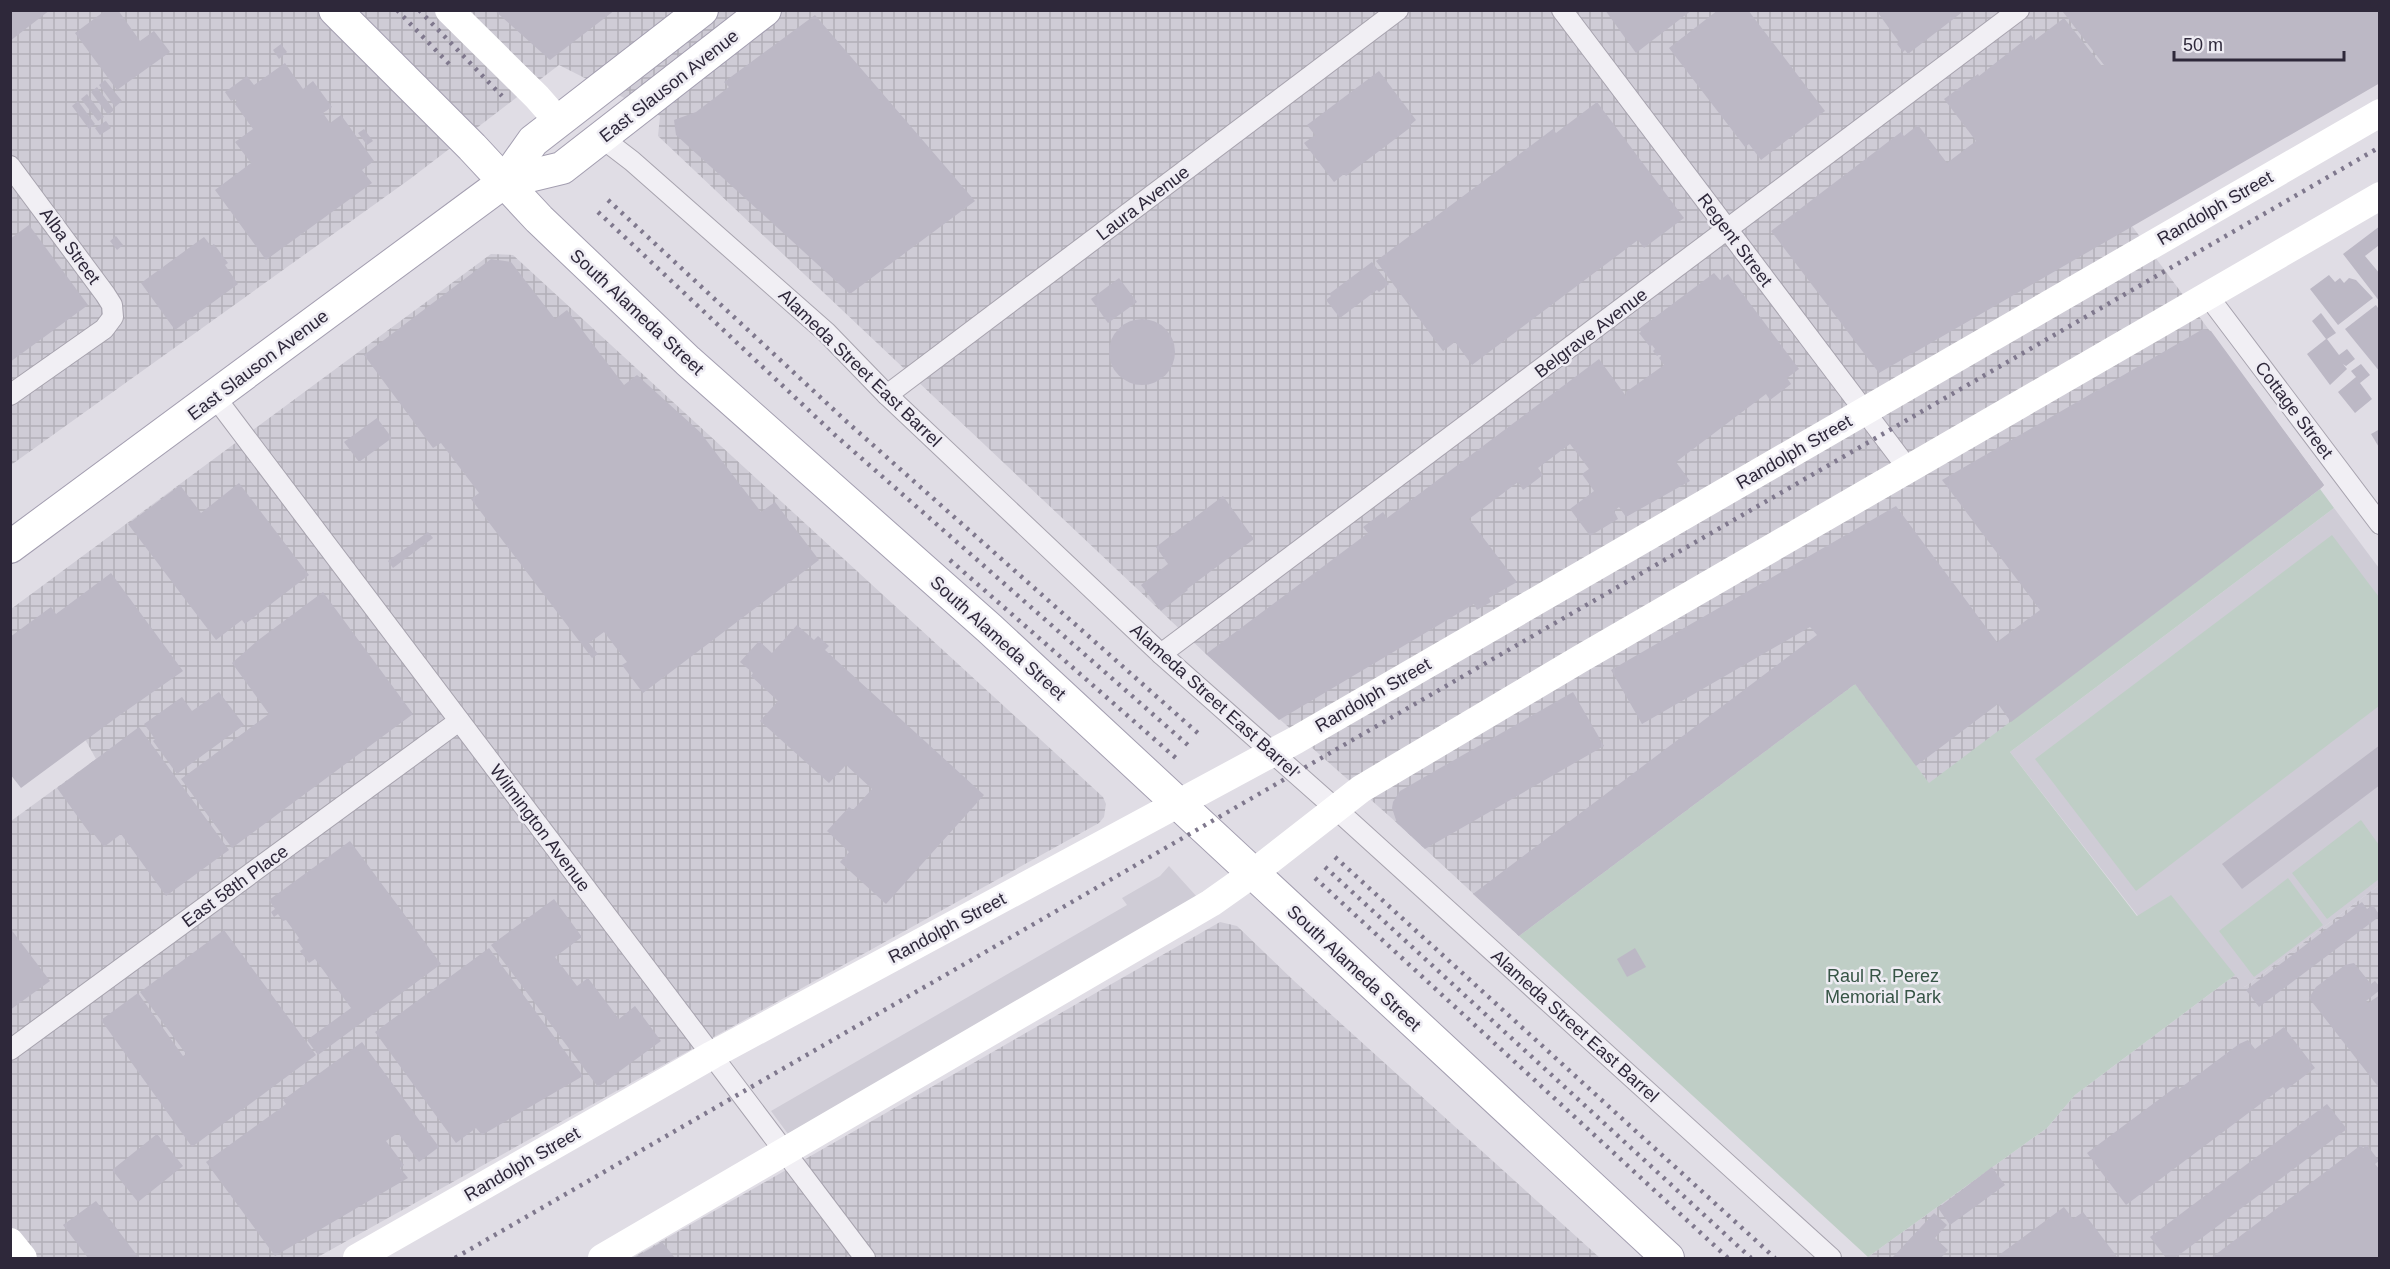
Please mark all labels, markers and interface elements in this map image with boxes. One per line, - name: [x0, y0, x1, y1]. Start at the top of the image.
- scale bar: [2174, 24, 2344, 62]
- street label: East Slauson Avenue: [596, 26, 742, 146]
- text: 50 m: [2183, 35, 2223, 55]
- street label: Laura Avenue: [1093, 162, 1193, 244]
- street label: Randolph Street: [2154, 167, 2276, 249]
- street label: Regent Street: [1694, 190, 1776, 290]
- street label: Alba Street: [36, 204, 104, 288]
- street label: South Alameda Street: [566, 245, 708, 379]
- street label: Belgrave Avenue: [1531, 284, 1651, 382]
- street label: Alameda Street East Barrel: [775, 285, 945, 451]
- street label: East Slauson Avenue: [184, 306, 332, 424]
- street label: Cottage Street: [2251, 358, 2337, 462]
- street label: Randolph Street: [1733, 411, 1855, 493]
- street label: South Alameda Street: [926, 572, 1070, 704]
- street label: Alameda Street East Barrel: [1126, 620, 1302, 780]
- street label: Randolph Street: [1312, 654, 1434, 736]
- street label: Wilmington Avenue: [486, 761, 594, 895]
- street label: East 58th Place: [178, 841, 292, 931]
- street label: Randolph Street: [885, 889, 1009, 967]
- street label: South Alameda Street: [1283, 901, 1425, 1035]
- street label: Alameda Street East Barrel: [1487, 946, 1663, 1106]
- park label: Raul R. Perez Memorial Park: [1825, 966, 1942, 1007]
- street label: Randolph Street: [461, 1123, 583, 1205]

